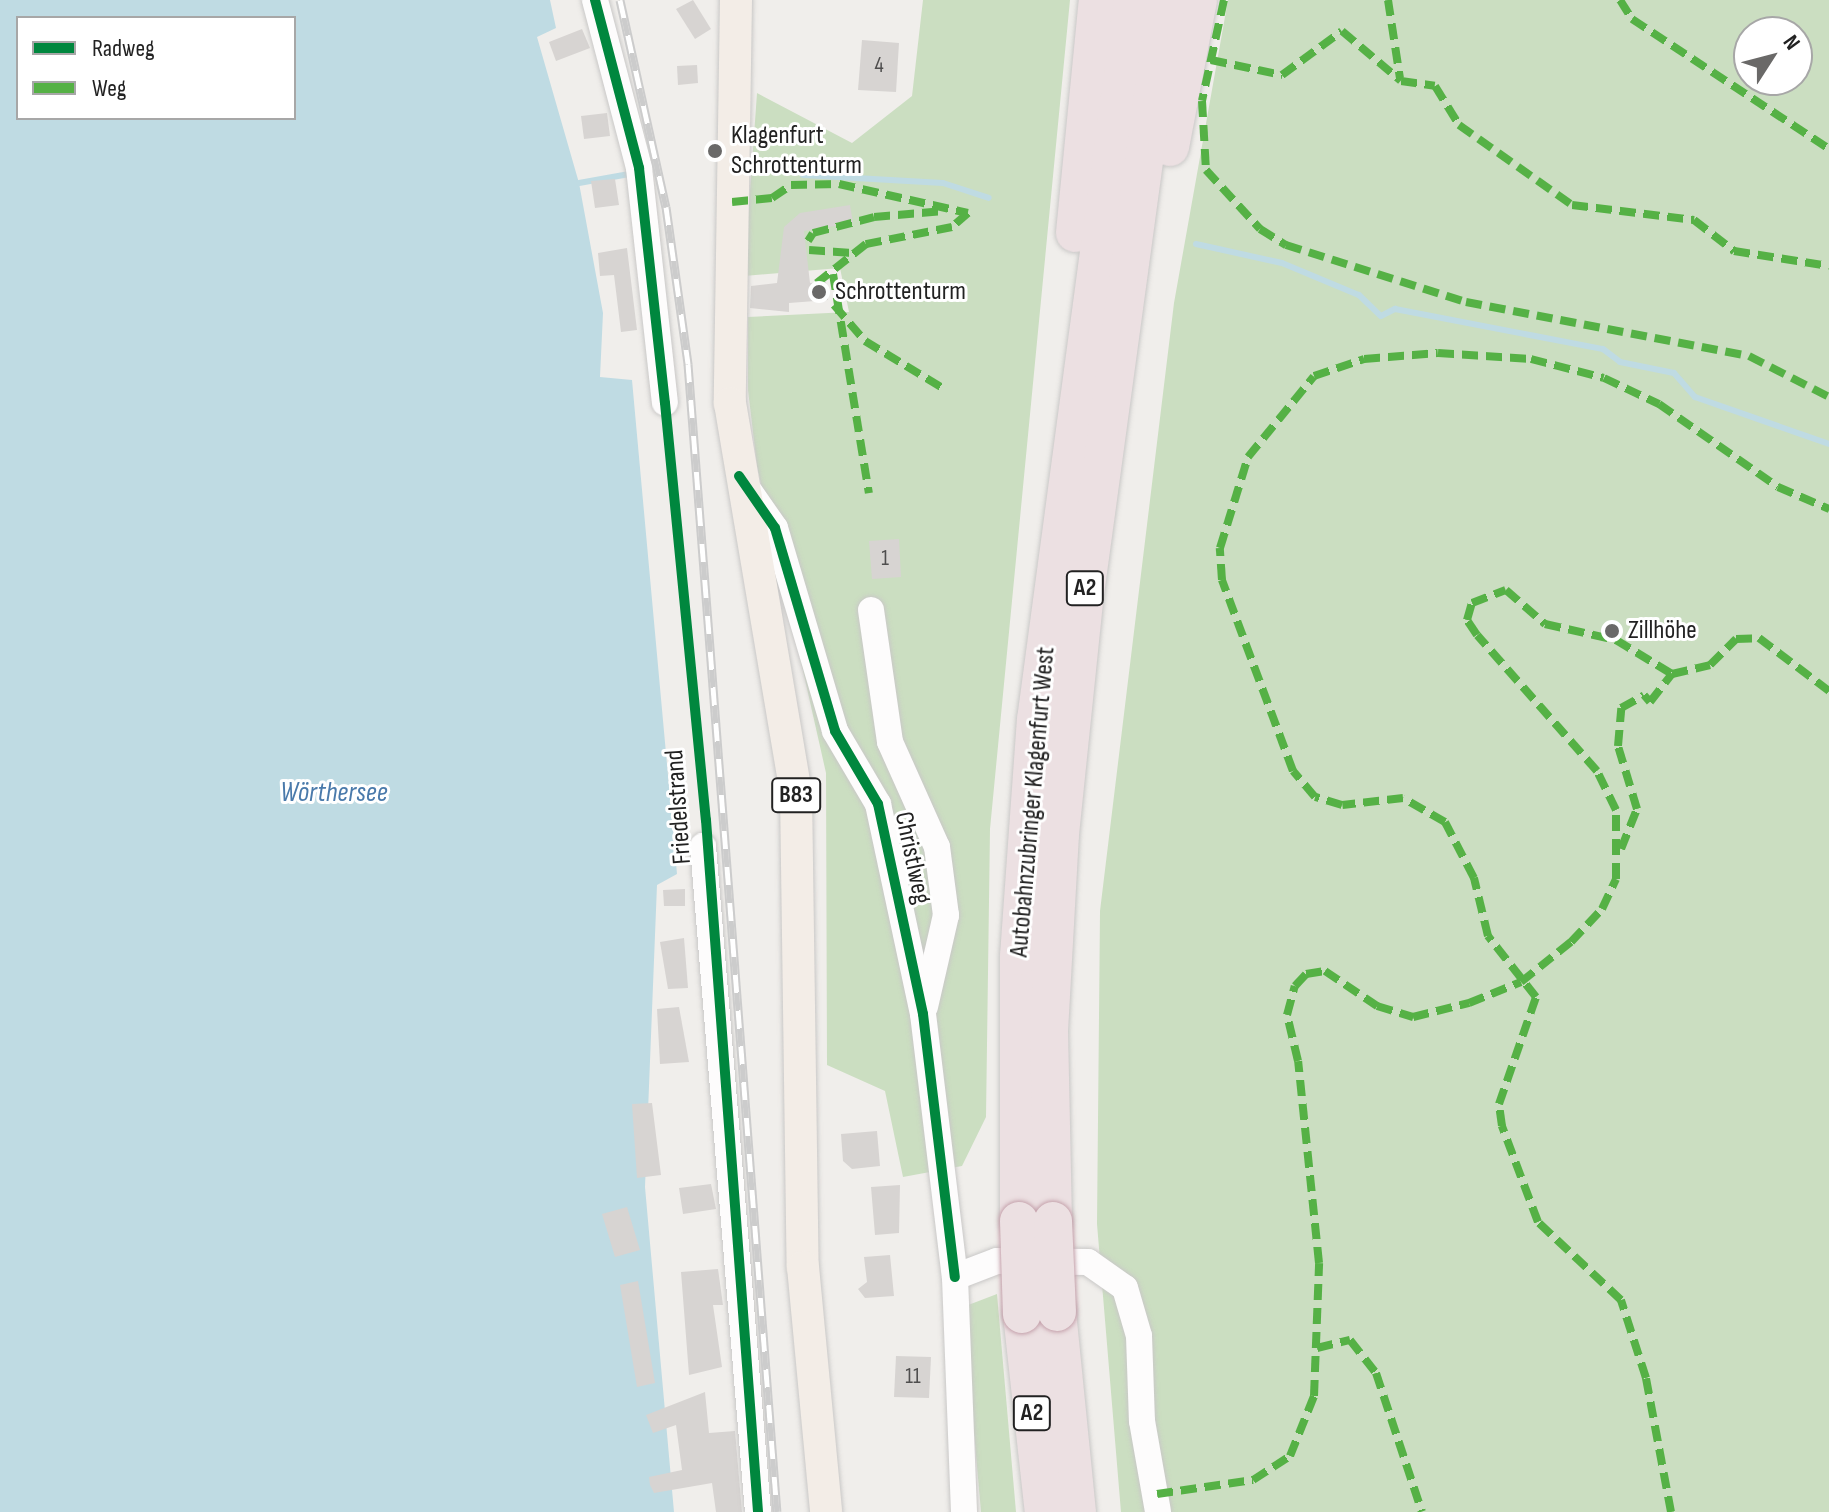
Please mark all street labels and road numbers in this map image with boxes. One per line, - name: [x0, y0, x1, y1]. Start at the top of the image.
- road number: A2: [1065, 568, 1105, 608]
- street label: Autobahnzubringer Klagenfurt West: [1004, 646, 1062, 958]
- street label: Friedelstrand: [659, 749, 699, 865]
- road number: B83: [770, 775, 822, 815]
- street label: Christlweg: [887, 809, 937, 907]
- road number: A2: [1012, 1393, 1052, 1433]

